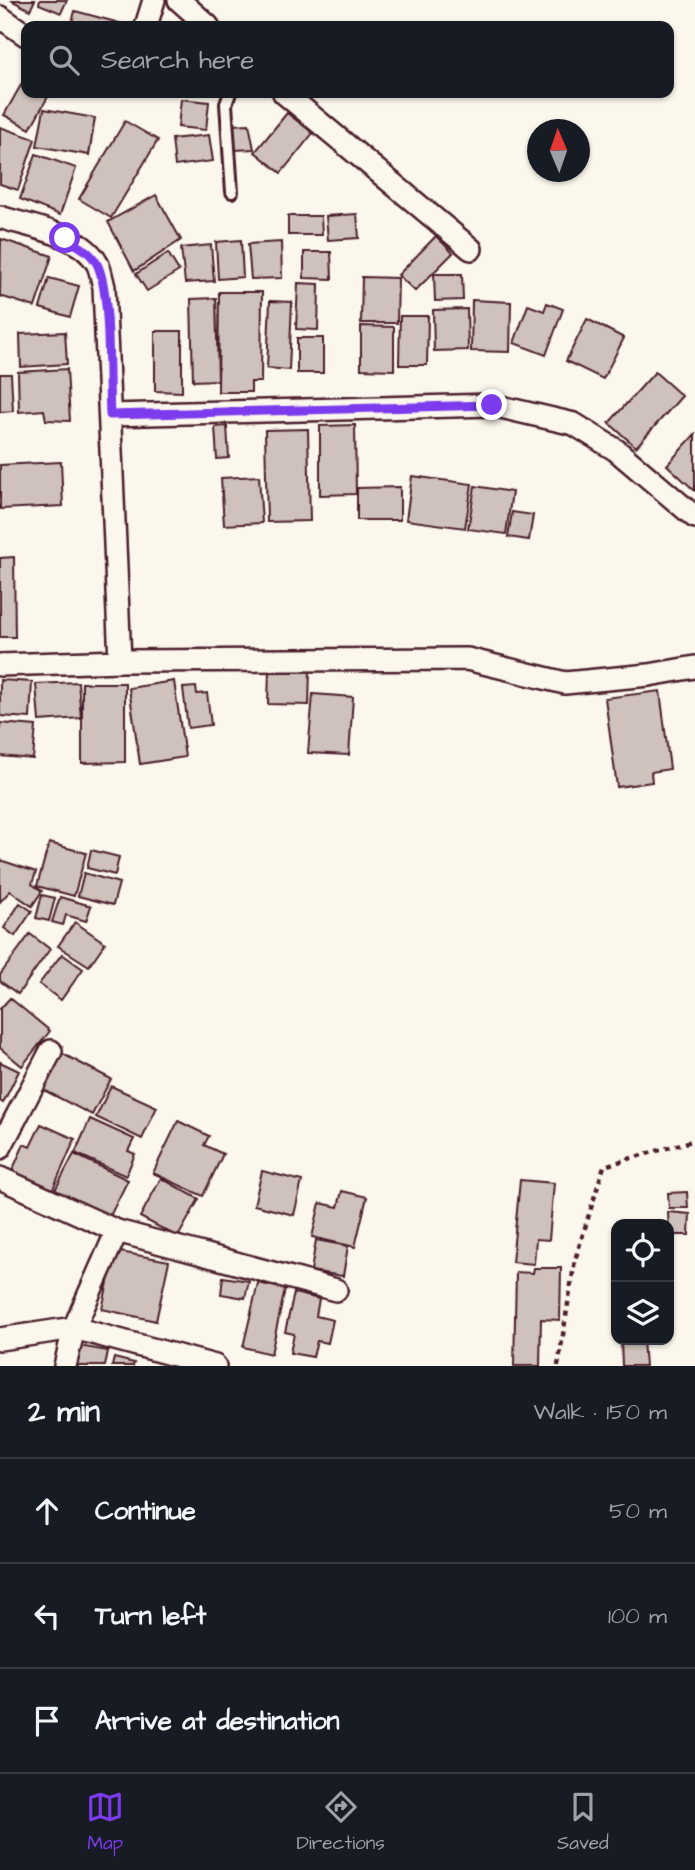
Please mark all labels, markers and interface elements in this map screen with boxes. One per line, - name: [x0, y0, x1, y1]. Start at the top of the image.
- search box: [21, 21, 674, 98]
- icon: search: [45, 41, 83, 79]
- text: Search here: [101, 42, 254, 78]
- north arrow: [527, 119, 590, 182]
- route start: [49, 222, 80, 253]
- route end: [476, 389, 507, 420]
- map controls: [611, 1219, 674, 1345]
- button: locate: [611, 1219, 674, 1282]
- button: layers: [611, 1282, 674, 1345]
- text: 2 min: [28, 1391, 100, 1433]
- text: Walk · 150 m: [533, 1396, 667, 1428]
- icon: ahead: [28, 1492, 66, 1530]
- text: Continue: [95, 1493, 196, 1529]
- text: 50 m: [609, 1495, 667, 1527]
- icon: left: [28, 1597, 66, 1635]
- text: Turn left: [95, 1598, 206, 1634]
- text: 100 m: [608, 1600, 667, 1632]
- icon: arrive: [28, 1702, 66, 1740]
- text: Arrive at destination: [95, 1703, 340, 1739]
- tab: Map: [86, 1788, 124, 1857]
- tab: Directions: [296, 1788, 385, 1857]
- tab: Saved: [557, 1788, 609, 1857]

